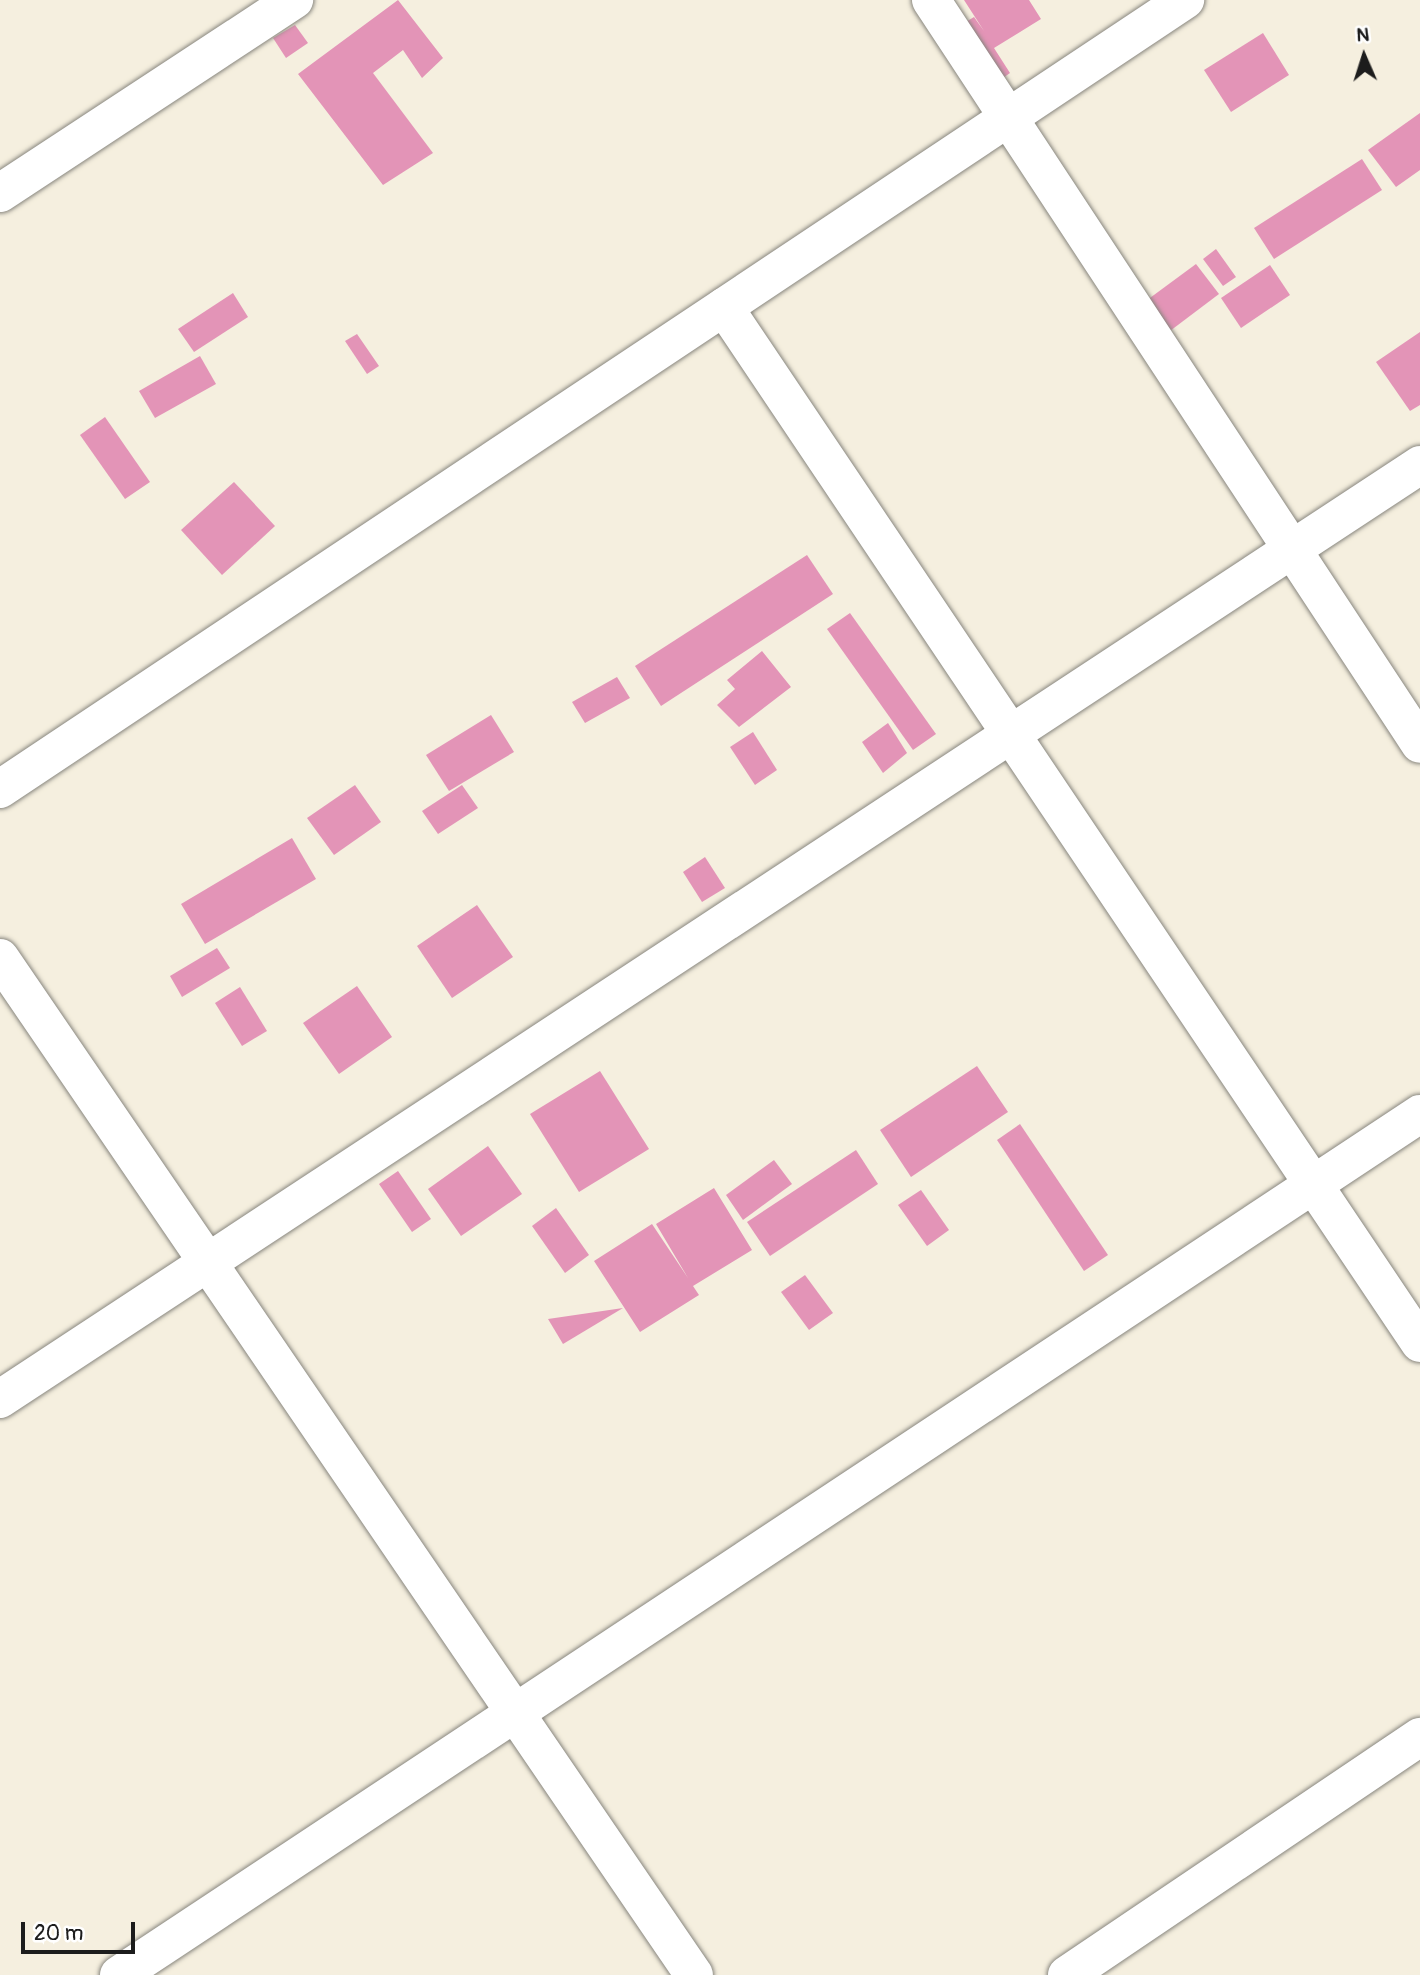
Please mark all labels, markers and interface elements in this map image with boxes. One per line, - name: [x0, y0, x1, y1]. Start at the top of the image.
- north arrow: [1329, 21, 1399, 91]
- text: N: [1356, 23, 1370, 47]
- scale bar: [24, 1909, 138, 1953]
- text: 20 m: [34, 1920, 83, 1947]

